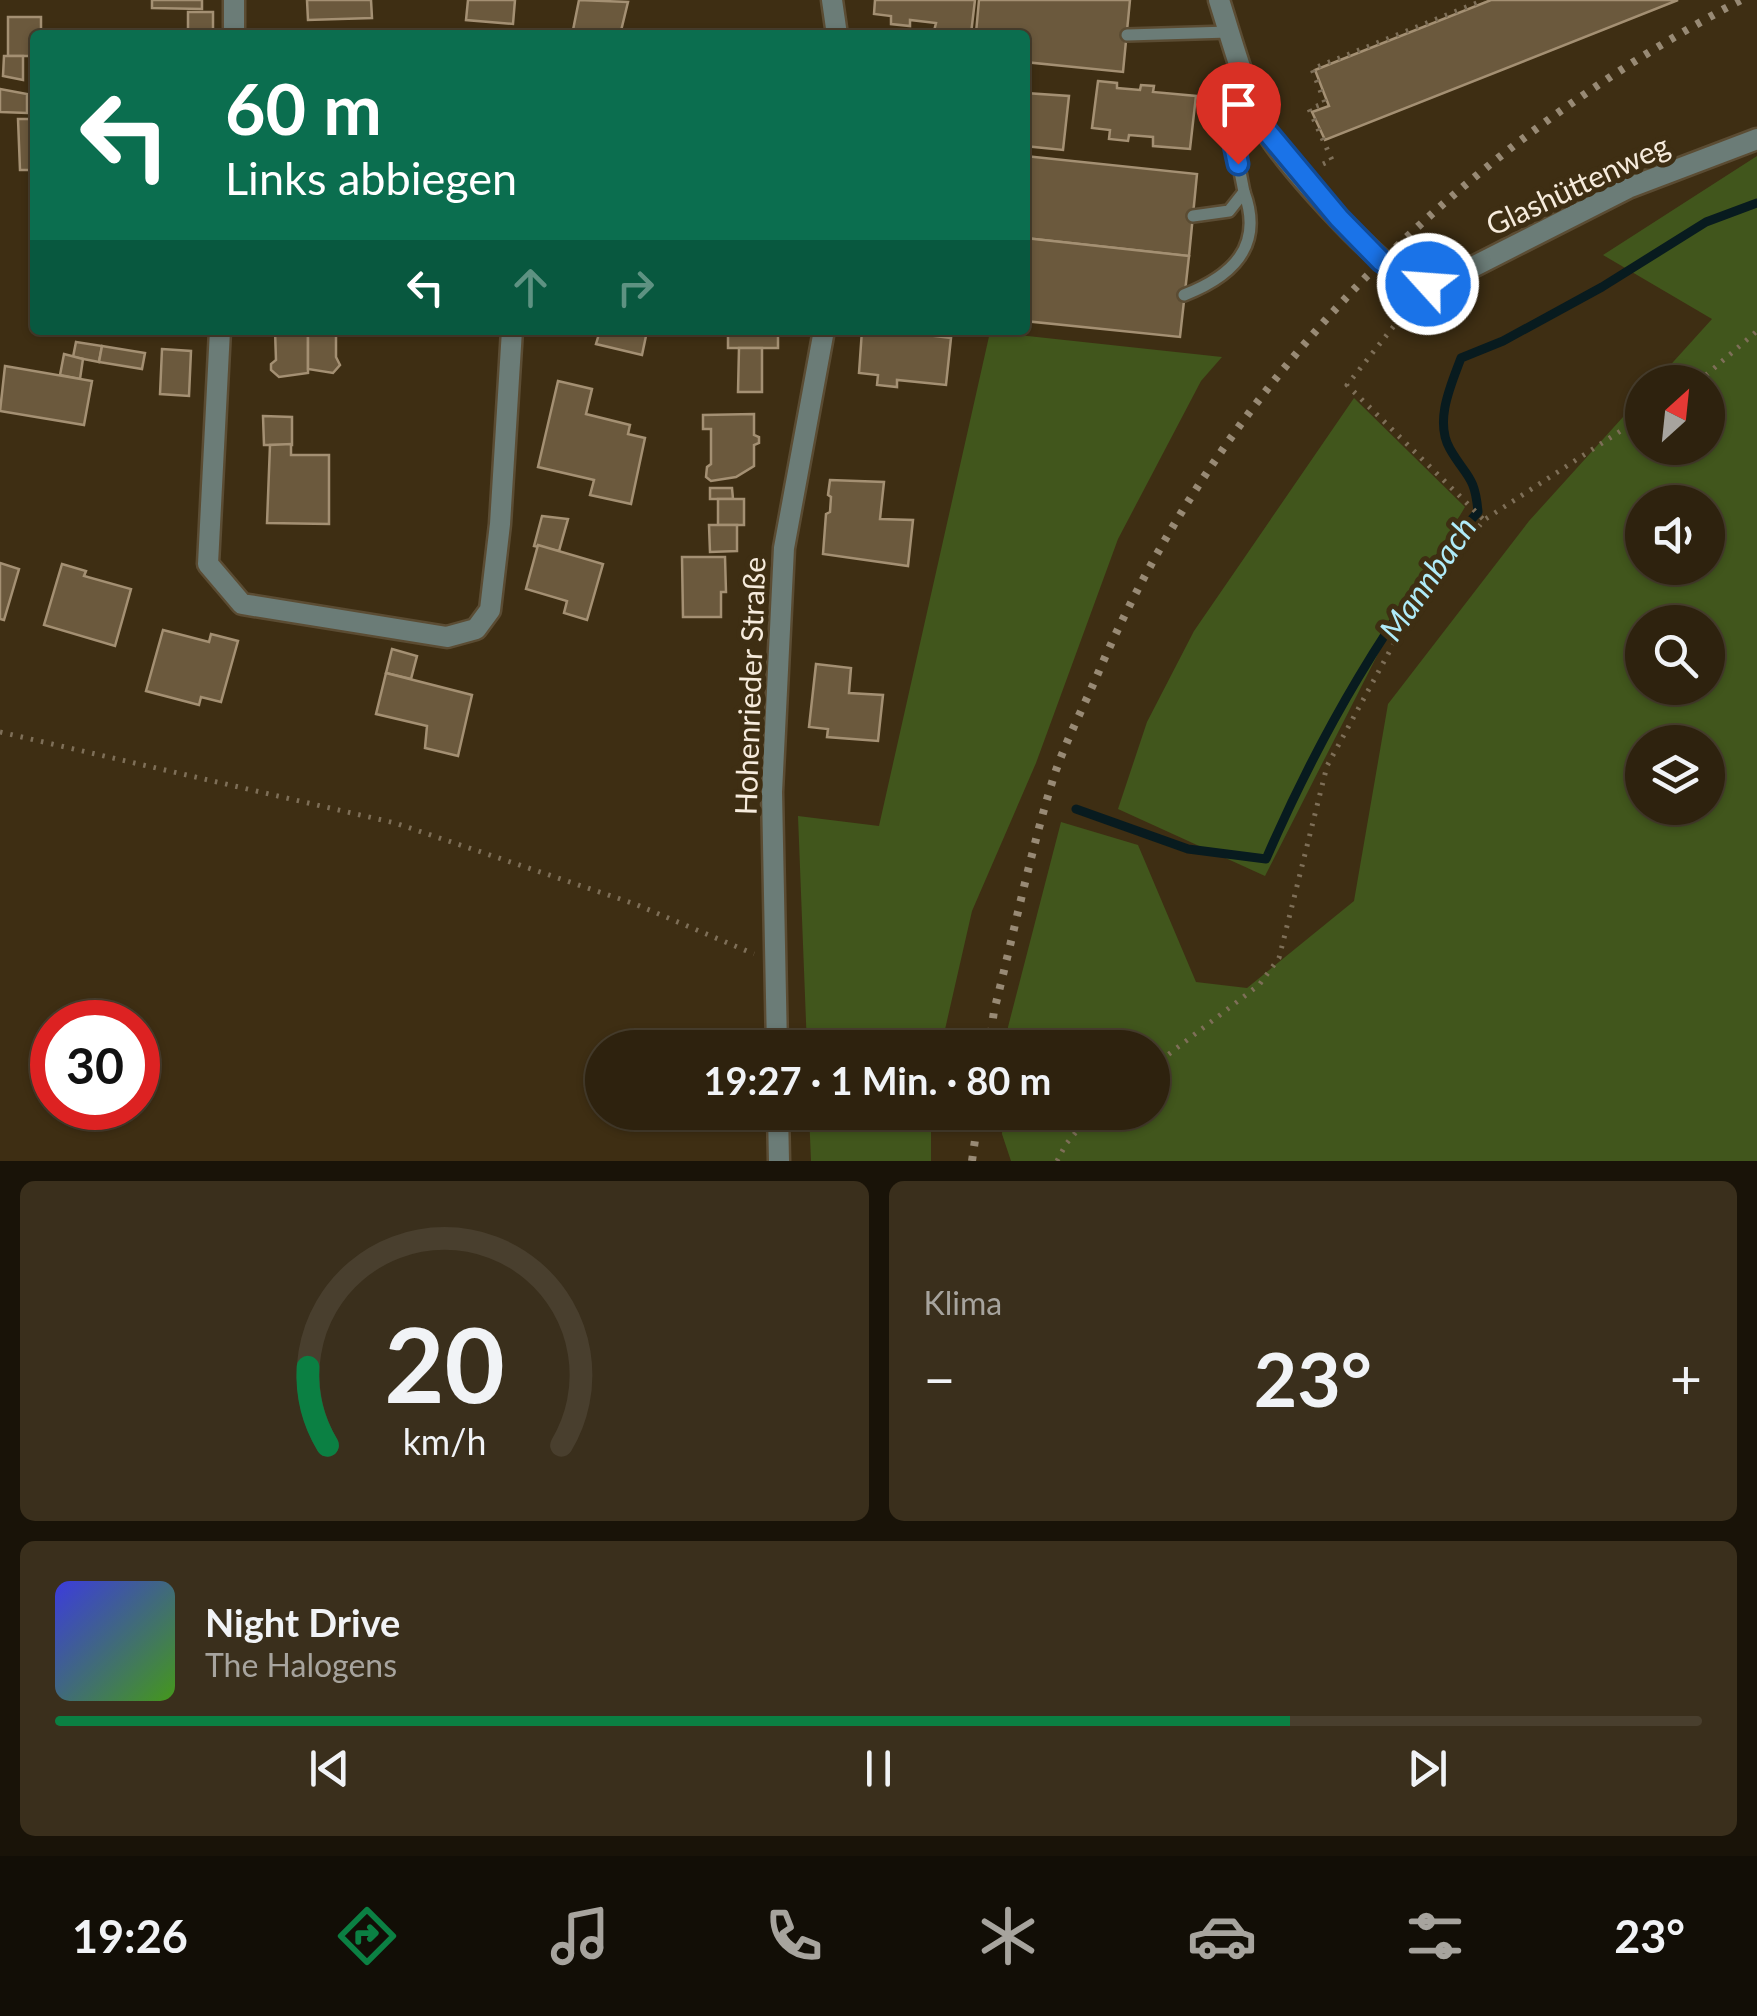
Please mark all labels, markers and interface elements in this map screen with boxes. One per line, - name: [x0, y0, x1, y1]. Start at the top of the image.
- pin: [1196, 62, 1281, 165]
- text: 60 m: [225, 66, 382, 150]
- icon: left: [60, 70, 190, 200]
- icon: arrive: [1211, 77, 1266, 132]
- street label: Glashüttenweg: [1480, 126, 1674, 242]
- text: Links abbiegen: [225, 151, 517, 205]
- position arrow: [1376, 232, 1480, 336]
- icon: left: [398, 260, 453, 315]
- icon: ahead: [503, 260, 558, 315]
- icon: right: [608, 260, 663, 315]
- north arrow: [1625, 365, 1725, 465]
- map controls: [1625, 365, 1725, 825]
- button: sound: [1625, 485, 1725, 585]
- water label: Mannbach: [1370, 509, 1484, 647]
- street label: Hohenrieder Straße: [726, 556, 772, 816]
- button: search: [1625, 605, 1725, 705]
- button: layers: [1625, 725, 1725, 825]
- speed limit sign: 30: [30, 1000, 160, 1130]
- text: 19:27 · 1 Min. · 80 m: [704, 1057, 1051, 1103]
- text: Klima: [924, 1283, 1002, 1322]
- text: 20: [384, 1300, 505, 1425]
- text: 23°: [1254, 1333, 1372, 1423]
- text: −: [924, 1345, 955, 1411]
- text: +: [1670, 1345, 1702, 1411]
- text: km/h: [402, 1420, 486, 1463]
- text: Night Drive: [205, 1599, 400, 1645]
- text: The Halogens: [205, 1645, 397, 1684]
- icon: previous: [302, 1741, 357, 1796]
- icon: pause: [851, 1741, 906, 1796]
- icon: next: [1400, 1741, 1455, 1796]
- icon: directions: [332, 1901, 402, 1971]
- icon: music: [545, 1901, 615, 1971]
- icon: phone: [759, 1901, 829, 1971]
- icon: climate: [973, 1901, 1043, 1971]
- icon: car: [1187, 1901, 1257, 1971]
- icon: filters: [1400, 1901, 1470, 1971]
- text: 19:26: [72, 1909, 188, 1963]
- text: 23°: [1614, 1909, 1685, 1963]

